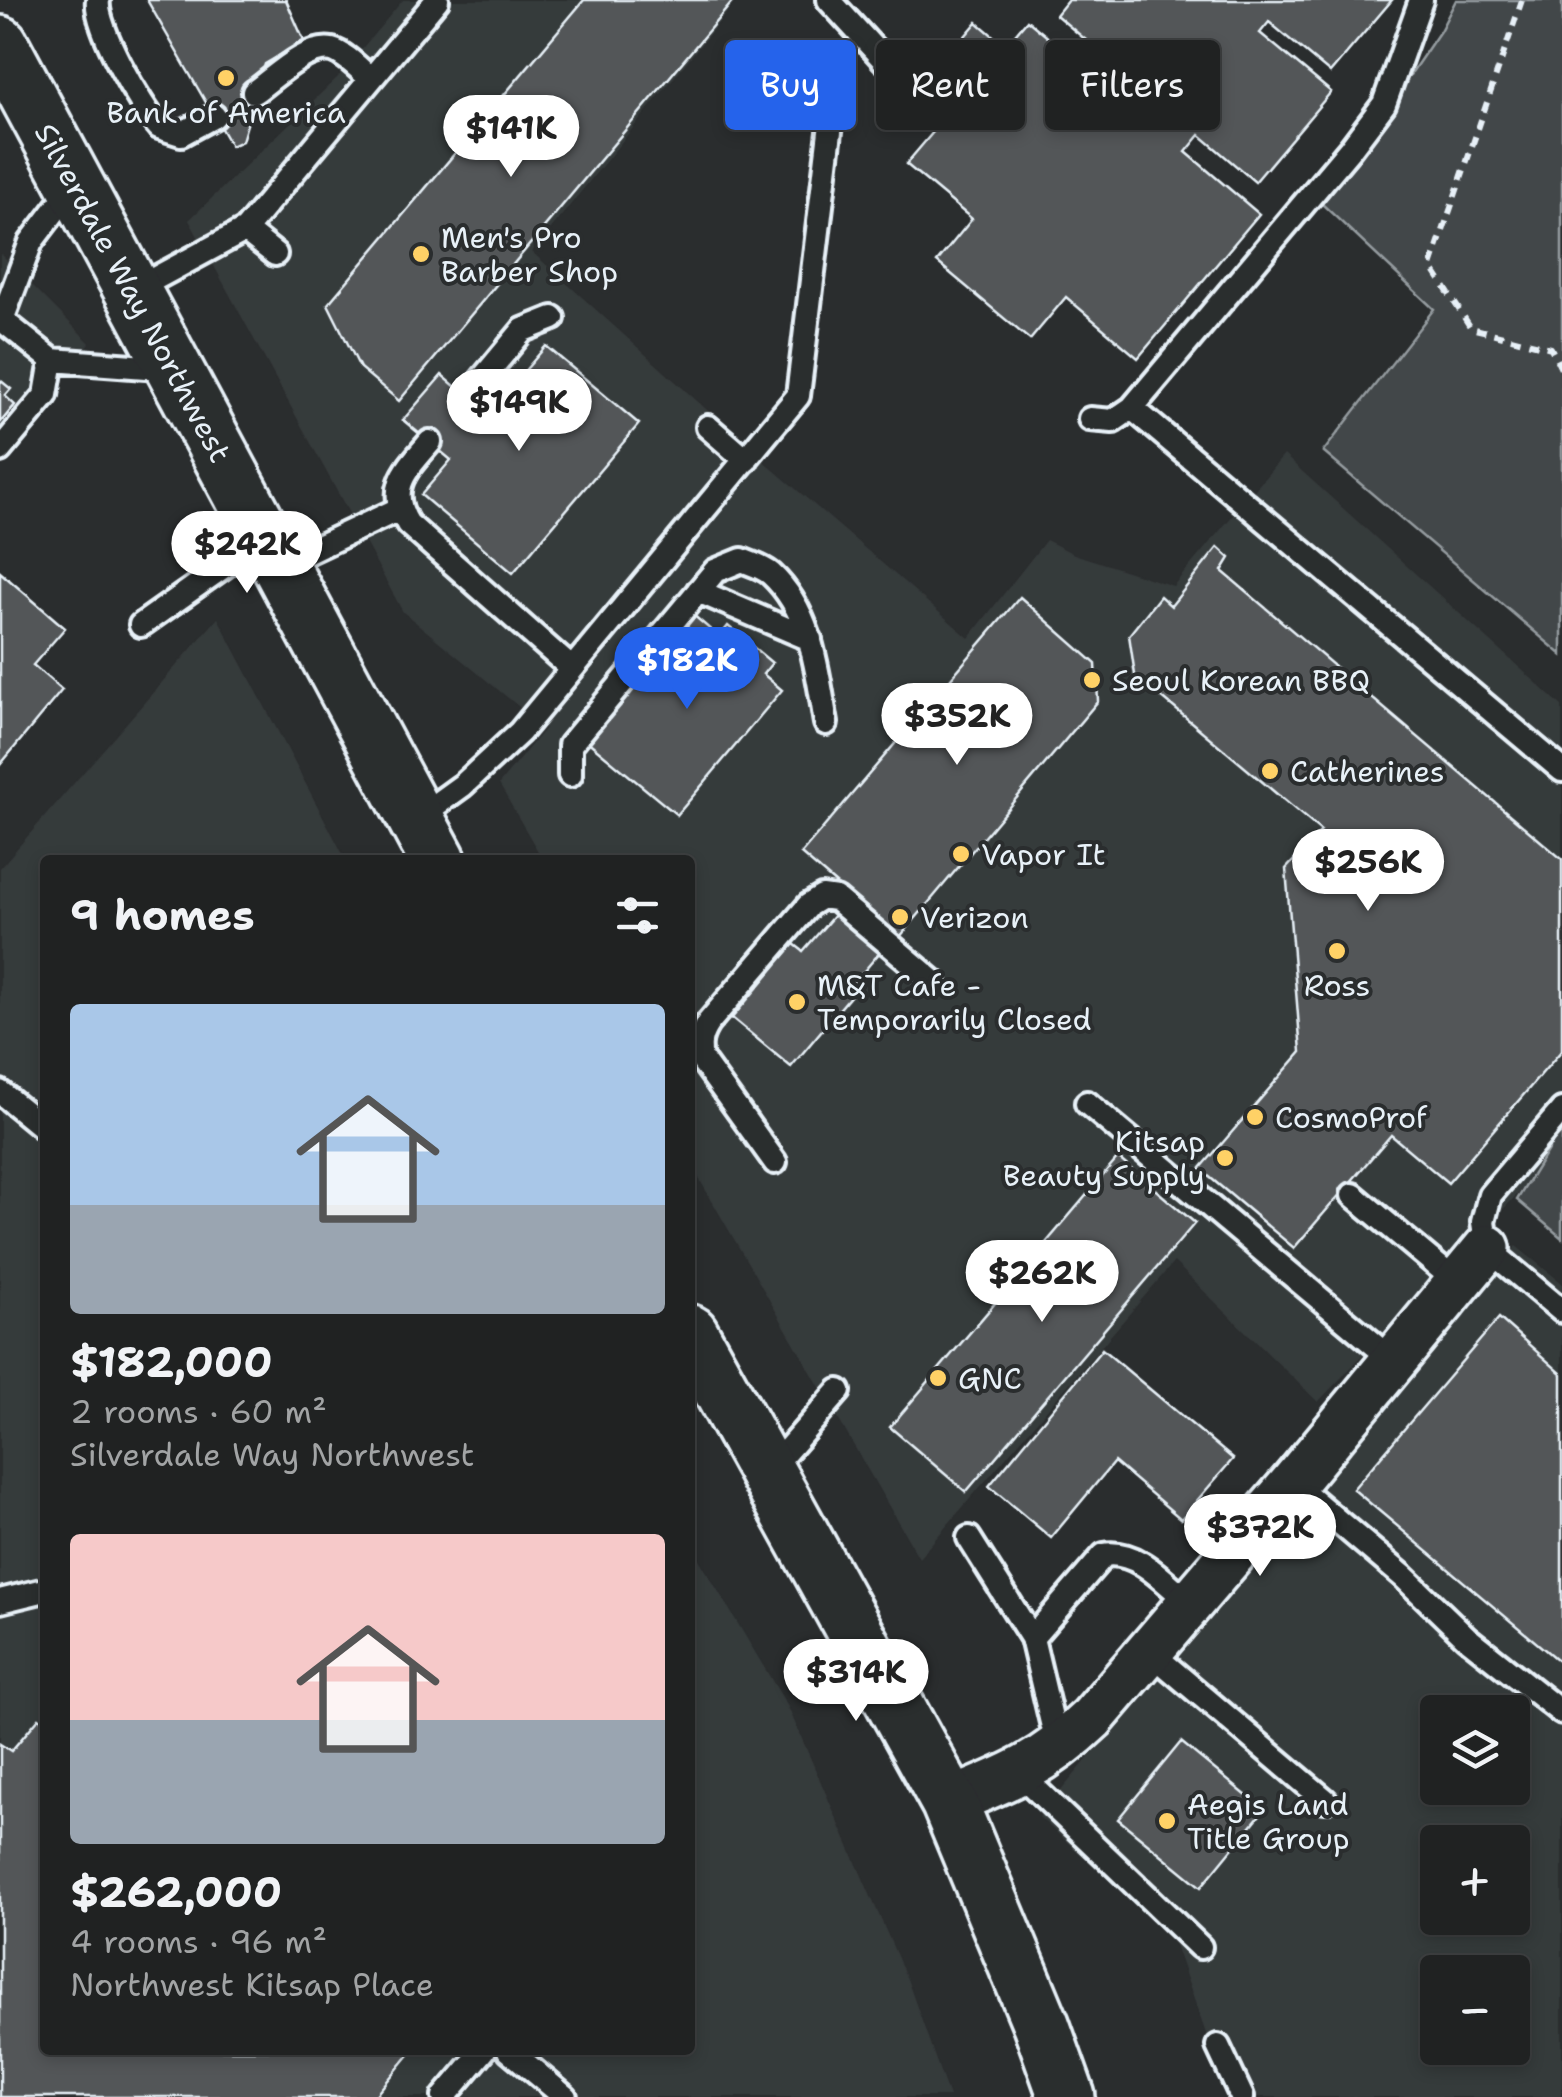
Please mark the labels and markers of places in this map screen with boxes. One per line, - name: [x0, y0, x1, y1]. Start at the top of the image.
- marker: Bank of America: [215, 67, 237, 89]
- place label: Bank of America: [106, 92, 346, 133]
- pin: $141K: [441, 95, 581, 180]
- place label: Men's Pro Barber Shop: [441, 217, 618, 292]
- marker: Men's Pro Barber Shop: [410, 243, 432, 265]
- pin: $149K: [449, 369, 589, 454]
- pin: $242K: [177, 511, 317, 596]
- pin: $182K: [617, 627, 757, 712]
- place label: Seoul Korean BBQ: [1112, 660, 1370, 701]
- marker: Seoul Korean BBQ: [1081, 669, 1103, 691]
- pin: $352K: [887, 683, 1027, 768]
- place label: Catherines: [1290, 751, 1445, 792]
- marker: Catherines: [1259, 760, 1281, 782]
- pin: $256K: [1298, 829, 1438, 914]
- place label: Vapor It: [981, 834, 1106, 875]
- marker: Vapor It: [950, 843, 972, 865]
- place label: Verizon: [920, 897, 1029, 938]
- marker: Verizon: [889, 906, 911, 928]
- marker: Ross: [1326, 940, 1348, 962]
- place label: M&T Cafe - Temporarily Closed: [817, 965, 1092, 1040]
- place label: Ross: [1304, 965, 1370, 1006]
- marker: M&T Cafe - Temporarily Closed: [786, 991, 808, 1013]
- place label: CosmoProf: [1275, 1097, 1428, 1138]
- marker: CosmoProf: [1244, 1106, 1266, 1128]
- place label: Kitsap Beauty Supply: [1003, 1121, 1205, 1196]
- marker: Kitsap Beauty Supply: [1214, 1147, 1236, 1169]
- pin: $262K: [972, 1240, 1112, 1325]
- place label: GNC: [958, 1358, 1022, 1399]
- marker: GNC: [927, 1367, 949, 1389]
- pin: $372K: [1190, 1494, 1330, 1579]
- pin: $314K: [786, 1639, 926, 1724]
- place label: Aegis Land Title Group: [1187, 1784, 1350, 1859]
- marker: Aegis Land Title Group: [1156, 1810, 1178, 1832]

